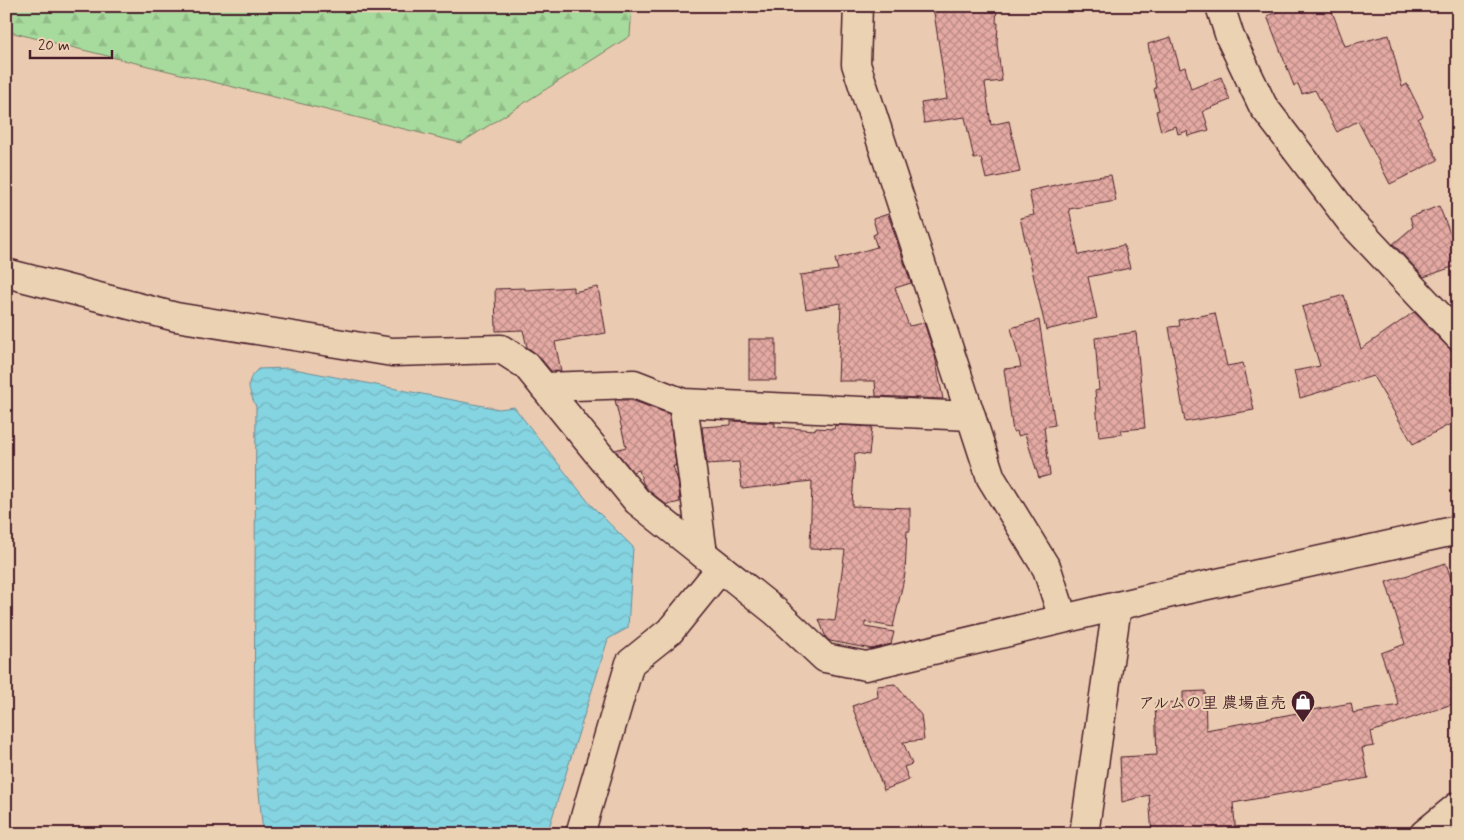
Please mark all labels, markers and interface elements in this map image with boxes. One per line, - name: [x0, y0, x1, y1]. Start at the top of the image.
- scale bar: [30, 28, 112, 60]
- text: 20 m: [38, 36, 70, 56]
- shop icon: アルムの里 農場直売: [1290, 689, 1316, 723]
- place label: アルムの里 農場直売: [1139, 693, 1286, 714]

